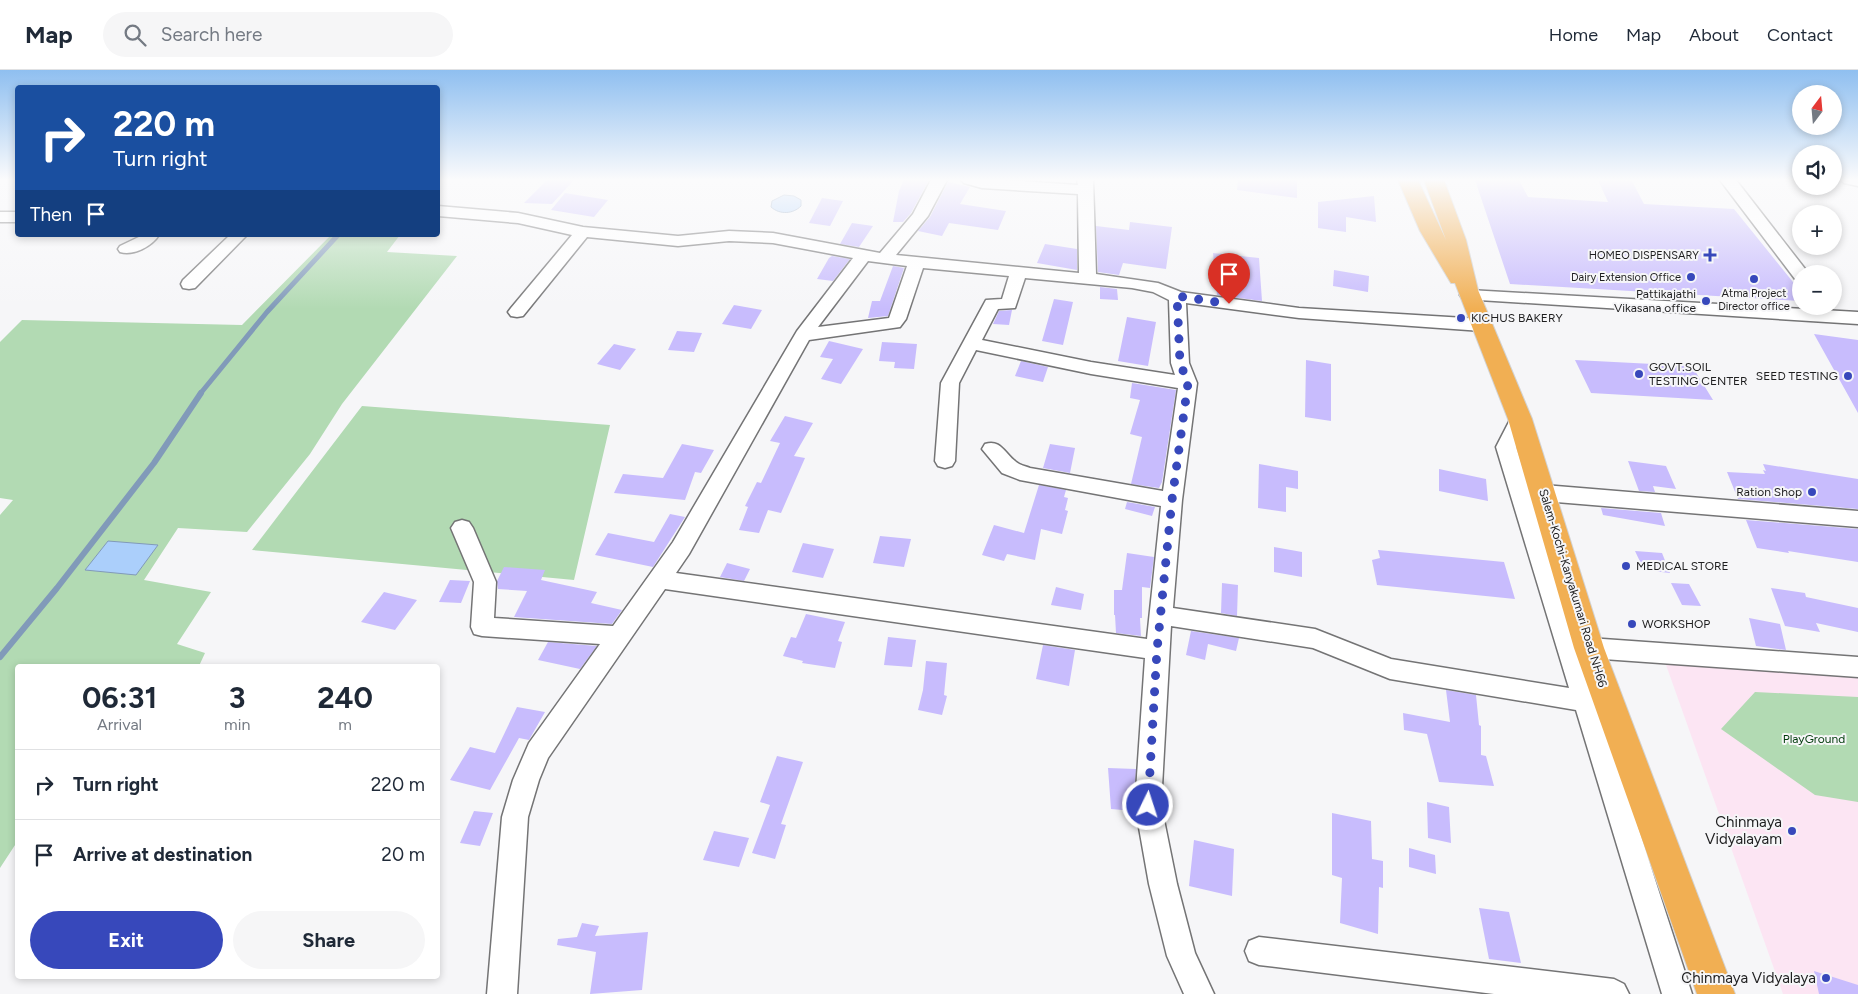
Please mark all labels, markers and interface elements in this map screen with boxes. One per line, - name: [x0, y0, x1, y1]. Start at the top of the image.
- search box: [103, 12, 453, 57]
- text: Map: [25, 20, 73, 49]
- icon: search: [121, 21, 149, 49]
- text: Search here: [161, 23, 262, 46]
- text: Home: [1549, 24, 1598, 46]
- text: Map: [1626, 24, 1661, 46]
- text: About: [1689, 24, 1739, 46]
- text: Contact: [1767, 24, 1833, 46]
- north arrow: [1792, 85, 1842, 135]
- map controls: [1792, 85, 1842, 315]
- text: 220 m: [113, 103, 215, 145]
- icon: right: [30, 105, 95, 170]
- text: Turn right: [113, 145, 208, 172]
- button: sound: [1792, 145, 1842, 195]
- icon: arrive: [82, 200, 110, 228]
- text: Then: [30, 203, 72, 226]
- button: +: [1792, 205, 1842, 255]
- marker: HOMEO DISPENSARY: [1703, 248, 1717, 262]
- place label: HOMEO DISPENSARY: [1589, 249, 1699, 262]
- pin: [1208, 253, 1250, 304]
- icon: arrive: [1215, 260, 1243, 288]
- button: −: [1792, 265, 1842, 315]
- place label: Dairy Extension Office: [1571, 271, 1681, 284]
- marker: Dairy Extension Office: [1685, 271, 1697, 283]
- marker: Atma Project Director office: [1748, 273, 1760, 285]
- place label: Pattikajathi Vikasana office: [1614, 287, 1696, 315]
- place label: Atma Project Director office: [1718, 287, 1790, 313]
- marker: Pattikajathi Vikasana office: [1700, 295, 1712, 307]
- place label: KICHUS BAKERY: [1471, 311, 1563, 325]
- marker: KICHUS BAKERY: [1455, 312, 1467, 324]
- place label: GOVT.SOIL TESTING CENTER: [1649, 360, 1748, 388]
- marker: GOVT.SOIL TESTING CENTER: [1633, 368, 1645, 380]
- place label: SEED TESTING: [1756, 369, 1838, 383]
- marker: SEED TESTING: [1842, 370, 1854, 382]
- place label: Ration Shop: [1736, 485, 1802, 499]
- marker: Ration Shop: [1806, 486, 1818, 498]
- street label: Salem-Kochi-Kanyakumari Road NH66: [1536, 487, 1610, 689]
- place label: MEDICAL STORE: [1636, 559, 1729, 573]
- marker: MEDICAL STORE: [1620, 560, 1632, 572]
- place label: WORKSHOP: [1642, 617, 1710, 631]
- marker: WORKSHOP: [1626, 618, 1638, 630]
- text: 06:31: [82, 679, 157, 716]
- text: 3: [229, 679, 246, 716]
- text: 240: [317, 679, 373, 716]
- text: Arrival: [97, 715, 142, 734]
- text: min: [224, 715, 250, 734]
- text: m: [338, 715, 352, 734]
- park label: PlayGround: [1783, 732, 1845, 746]
- icon: right: [30, 771, 58, 799]
- text: Turn right: [73, 773, 159, 796]
- text: 220 m: [371, 773, 425, 796]
- position arrow: [1121, 778, 1173, 830]
- place label: Chinmaya Vidyalayam: [1705, 813, 1782, 848]
- marker: Chinmaya Vidyalayam: [1786, 825, 1798, 837]
- icon: arrive: [30, 841, 58, 869]
- text: Arrive at destination: [73, 843, 252, 866]
- text: 20 m: [381, 843, 425, 866]
- button: Exit: [30, 911, 223, 969]
- button: Share: [233, 911, 425, 969]
- place label: Chinmaya Vidyalaya: [1681, 969, 1816, 987]
- marker: Chinmaya Vidyalaya: [1820, 972, 1832, 984]

